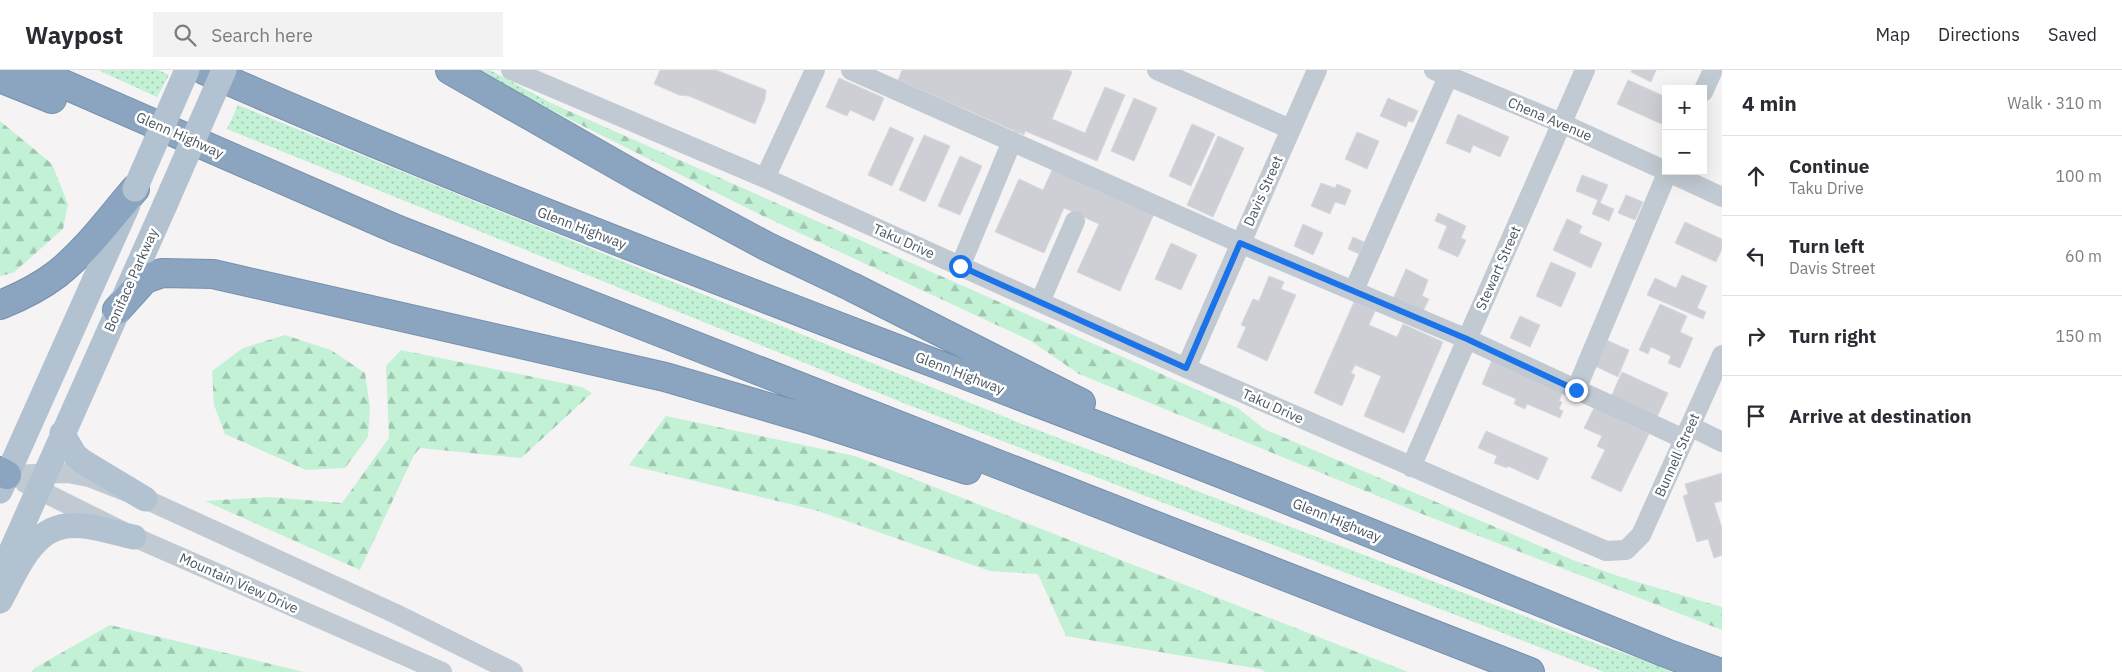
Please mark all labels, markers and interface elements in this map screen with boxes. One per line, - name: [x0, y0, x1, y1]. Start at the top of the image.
- search box: [153, 12, 503, 57]
- text: Waypost: [25, 19, 123, 51]
- icon: search: [171, 21, 199, 49]
- text: Search here: [211, 23, 313, 47]
- text: Map: [1875, 23, 1910, 46]
- text: Directions: [1938, 23, 2020, 46]
- text: Saved: [2048, 23, 2097, 46]
- map controls: [1662, 85, 1707, 175]
- button: +: [1662, 85, 1707, 130]
- text: 4 min: [1742, 89, 1797, 117]
- street label: Chena Avenue: [1505, 93, 1595, 145]
- text: Walk · 310 m: [2007, 93, 2102, 113]
- street label: Glenn Highway: [133, 108, 227, 162]
- button: −: [1662, 130, 1707, 175]
- street label: Davis Street: [1239, 153, 1287, 229]
- text: Continue: [1789, 154, 1869, 178]
- icon: ahead: [1742, 162, 1770, 190]
- text: 100 m: [2055, 166, 2102, 186]
- text: Taku Drive: [1789, 178, 1864, 198]
- street label: Glenn Highway: [535, 203, 629, 253]
- street label: Taku Drive: [870, 219, 938, 263]
- street label: Stewart Street: [1471, 223, 1525, 313]
- street label: Boniface Parkway: [100, 225, 162, 335]
- text: Turn left: [1789, 234, 1865, 258]
- icon: left: [1742, 242, 1770, 270]
- text: 60 m: [2065, 246, 2102, 266]
- route start: [949, 255, 972, 278]
- text: Davis Street: [1789, 258, 1875, 278]
- icon: right: [1742, 322, 1770, 350]
- text: Turn right: [1789, 324, 1876, 348]
- text: 150 m: [2055, 326, 2102, 346]
- street label: Glenn Highway: [913, 348, 1007, 398]
- route end: [1565, 379, 1588, 402]
- street label: Taku Drive: [1239, 384, 1307, 428]
- icon: arrive: [1742, 402, 1770, 430]
- text: Arrive at destination: [1789, 404, 1972, 428]
- street label: Bunnell Street: [1650, 410, 1704, 500]
- street label: Glenn Highway: [1290, 494, 1384, 546]
- street label: Mountain View Drive: [177, 549, 302, 617]

